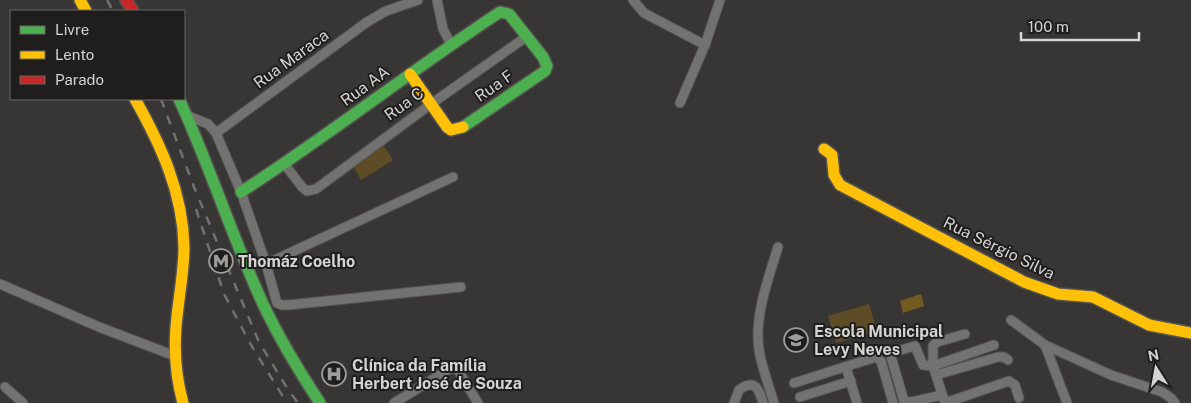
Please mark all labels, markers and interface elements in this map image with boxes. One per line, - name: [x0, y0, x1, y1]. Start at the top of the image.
- legend: [10, 10, 185, 100]
- scale bar: [1021, 10, 1138, 42]
- text: 100 m: [1028, 18, 1069, 35]
- text: Livre: [55, 21, 89, 38]
- street label: Rua Maraca: [250, 25, 332, 93]
- text: Lento: [55, 46, 94, 63]
- street label: Rua AA: [337, 62, 393, 110]
- street label: Rua F: [471, 66, 517, 106]
- text: Parado: [55, 71, 104, 88]
- street label: Rua C: [381, 83, 427, 125]
- street label: Rua Sérgio Silva: [940, 213, 1058, 283]
- metro station icon: Thomáz Coelho: [208, 248, 234, 274]
- place label: Thomáz Coelho: [238, 252, 355, 271]
- place label: Escola Municipal Levy Neves: [814, 322, 943, 359]
- school or university icon: Escola Municipal Levy Neves: [783, 327, 809, 353]
- north arrow: [1131, 343, 1181, 393]
- text: N: [1147, 346, 1160, 364]
- place label: Clínica da Família Herbert José de Souza: [352, 356, 522, 393]
- hospital icon: Clínica da Família Herbert José de Souza: [321, 361, 347, 387]

